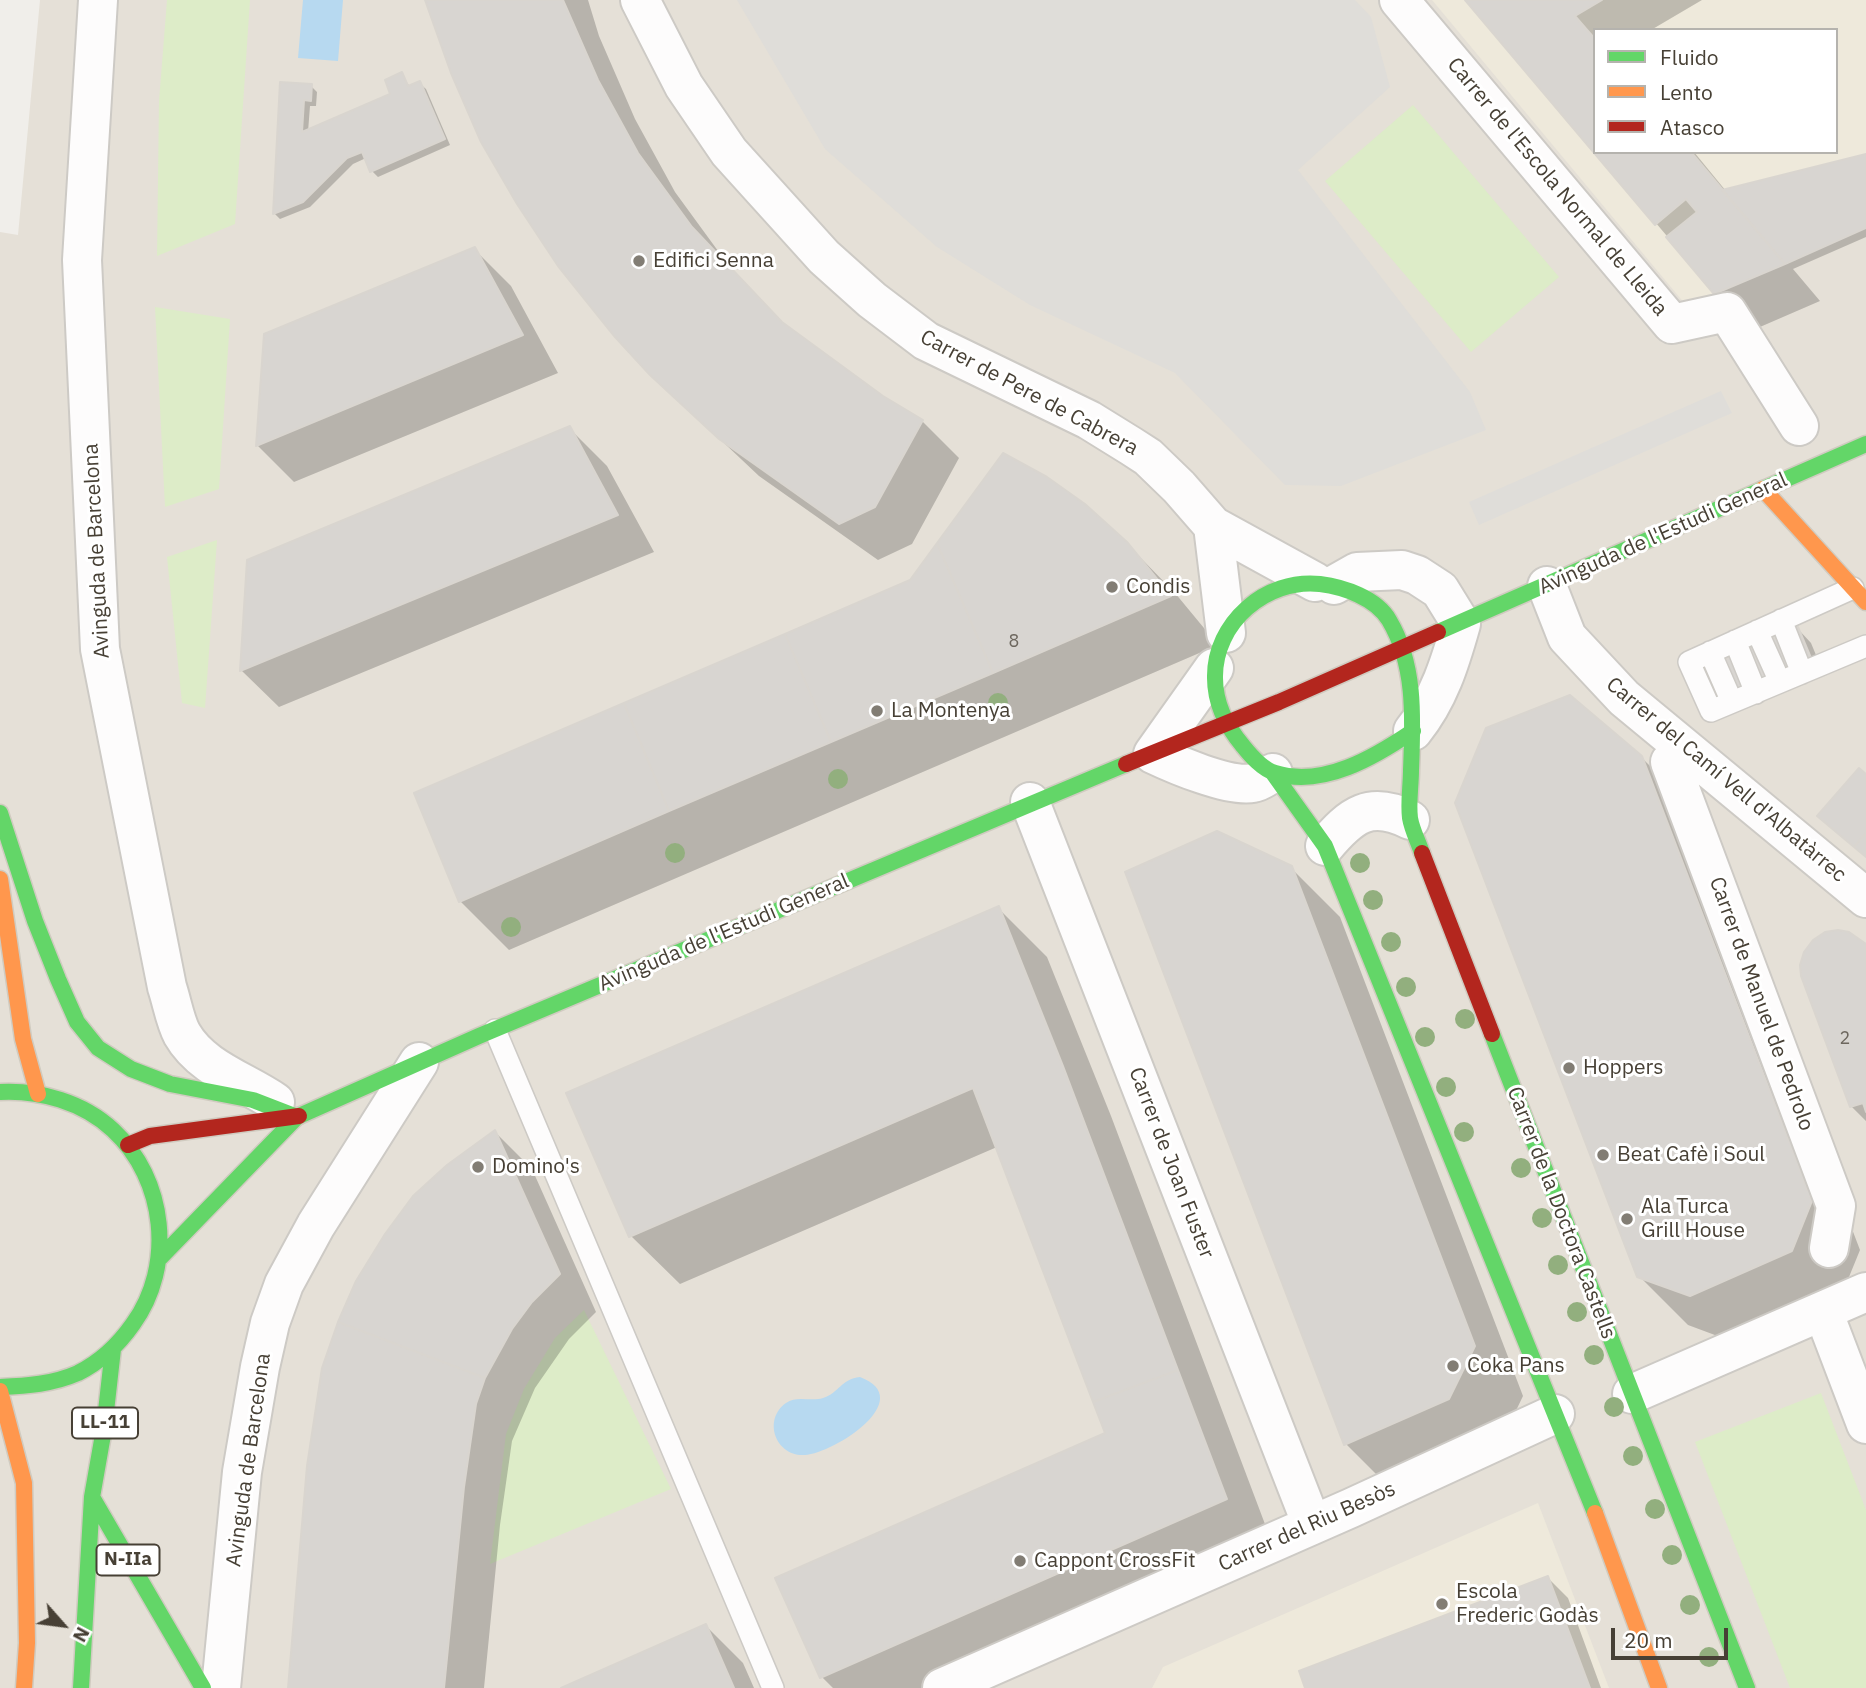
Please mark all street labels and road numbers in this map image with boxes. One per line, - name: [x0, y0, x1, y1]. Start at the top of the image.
- street label: Carrer de l'Escola Normal de Lleida: [1441, 53, 1673, 321]
- street label: Carrer de Pere de Cabrera: [916, 325, 1142, 461]
- street label: Avinguda de Barcelona: [79, 443, 115, 659]
- street label: Avinguda de l'Estudi General: [1535, 468, 1791, 600]
- street label: Carrer del Camí Vell d'Albatàrrec: [1601, 672, 1851, 888]
- street label: Avinguda de l'Estudi General: [595, 869, 853, 997]
- street label: Carrer de Manuel de Pedrolo: [1703, 874, 1819, 1134]
- street label: Carrer de Joan Fuster: [1123, 1064, 1219, 1262]
- street label: Carrer de la Doctora Castells: [1501, 1083, 1621, 1343]
- street label: Avinguda de Barcelona: [222, 1351, 276, 1569]
- road number: LL-11: [72, 1408, 138, 1438]
- street label: Carrer del Riu Besòs: [1215, 1477, 1399, 1577]
- road number: N-IIa: [96, 1544, 160, 1576]

